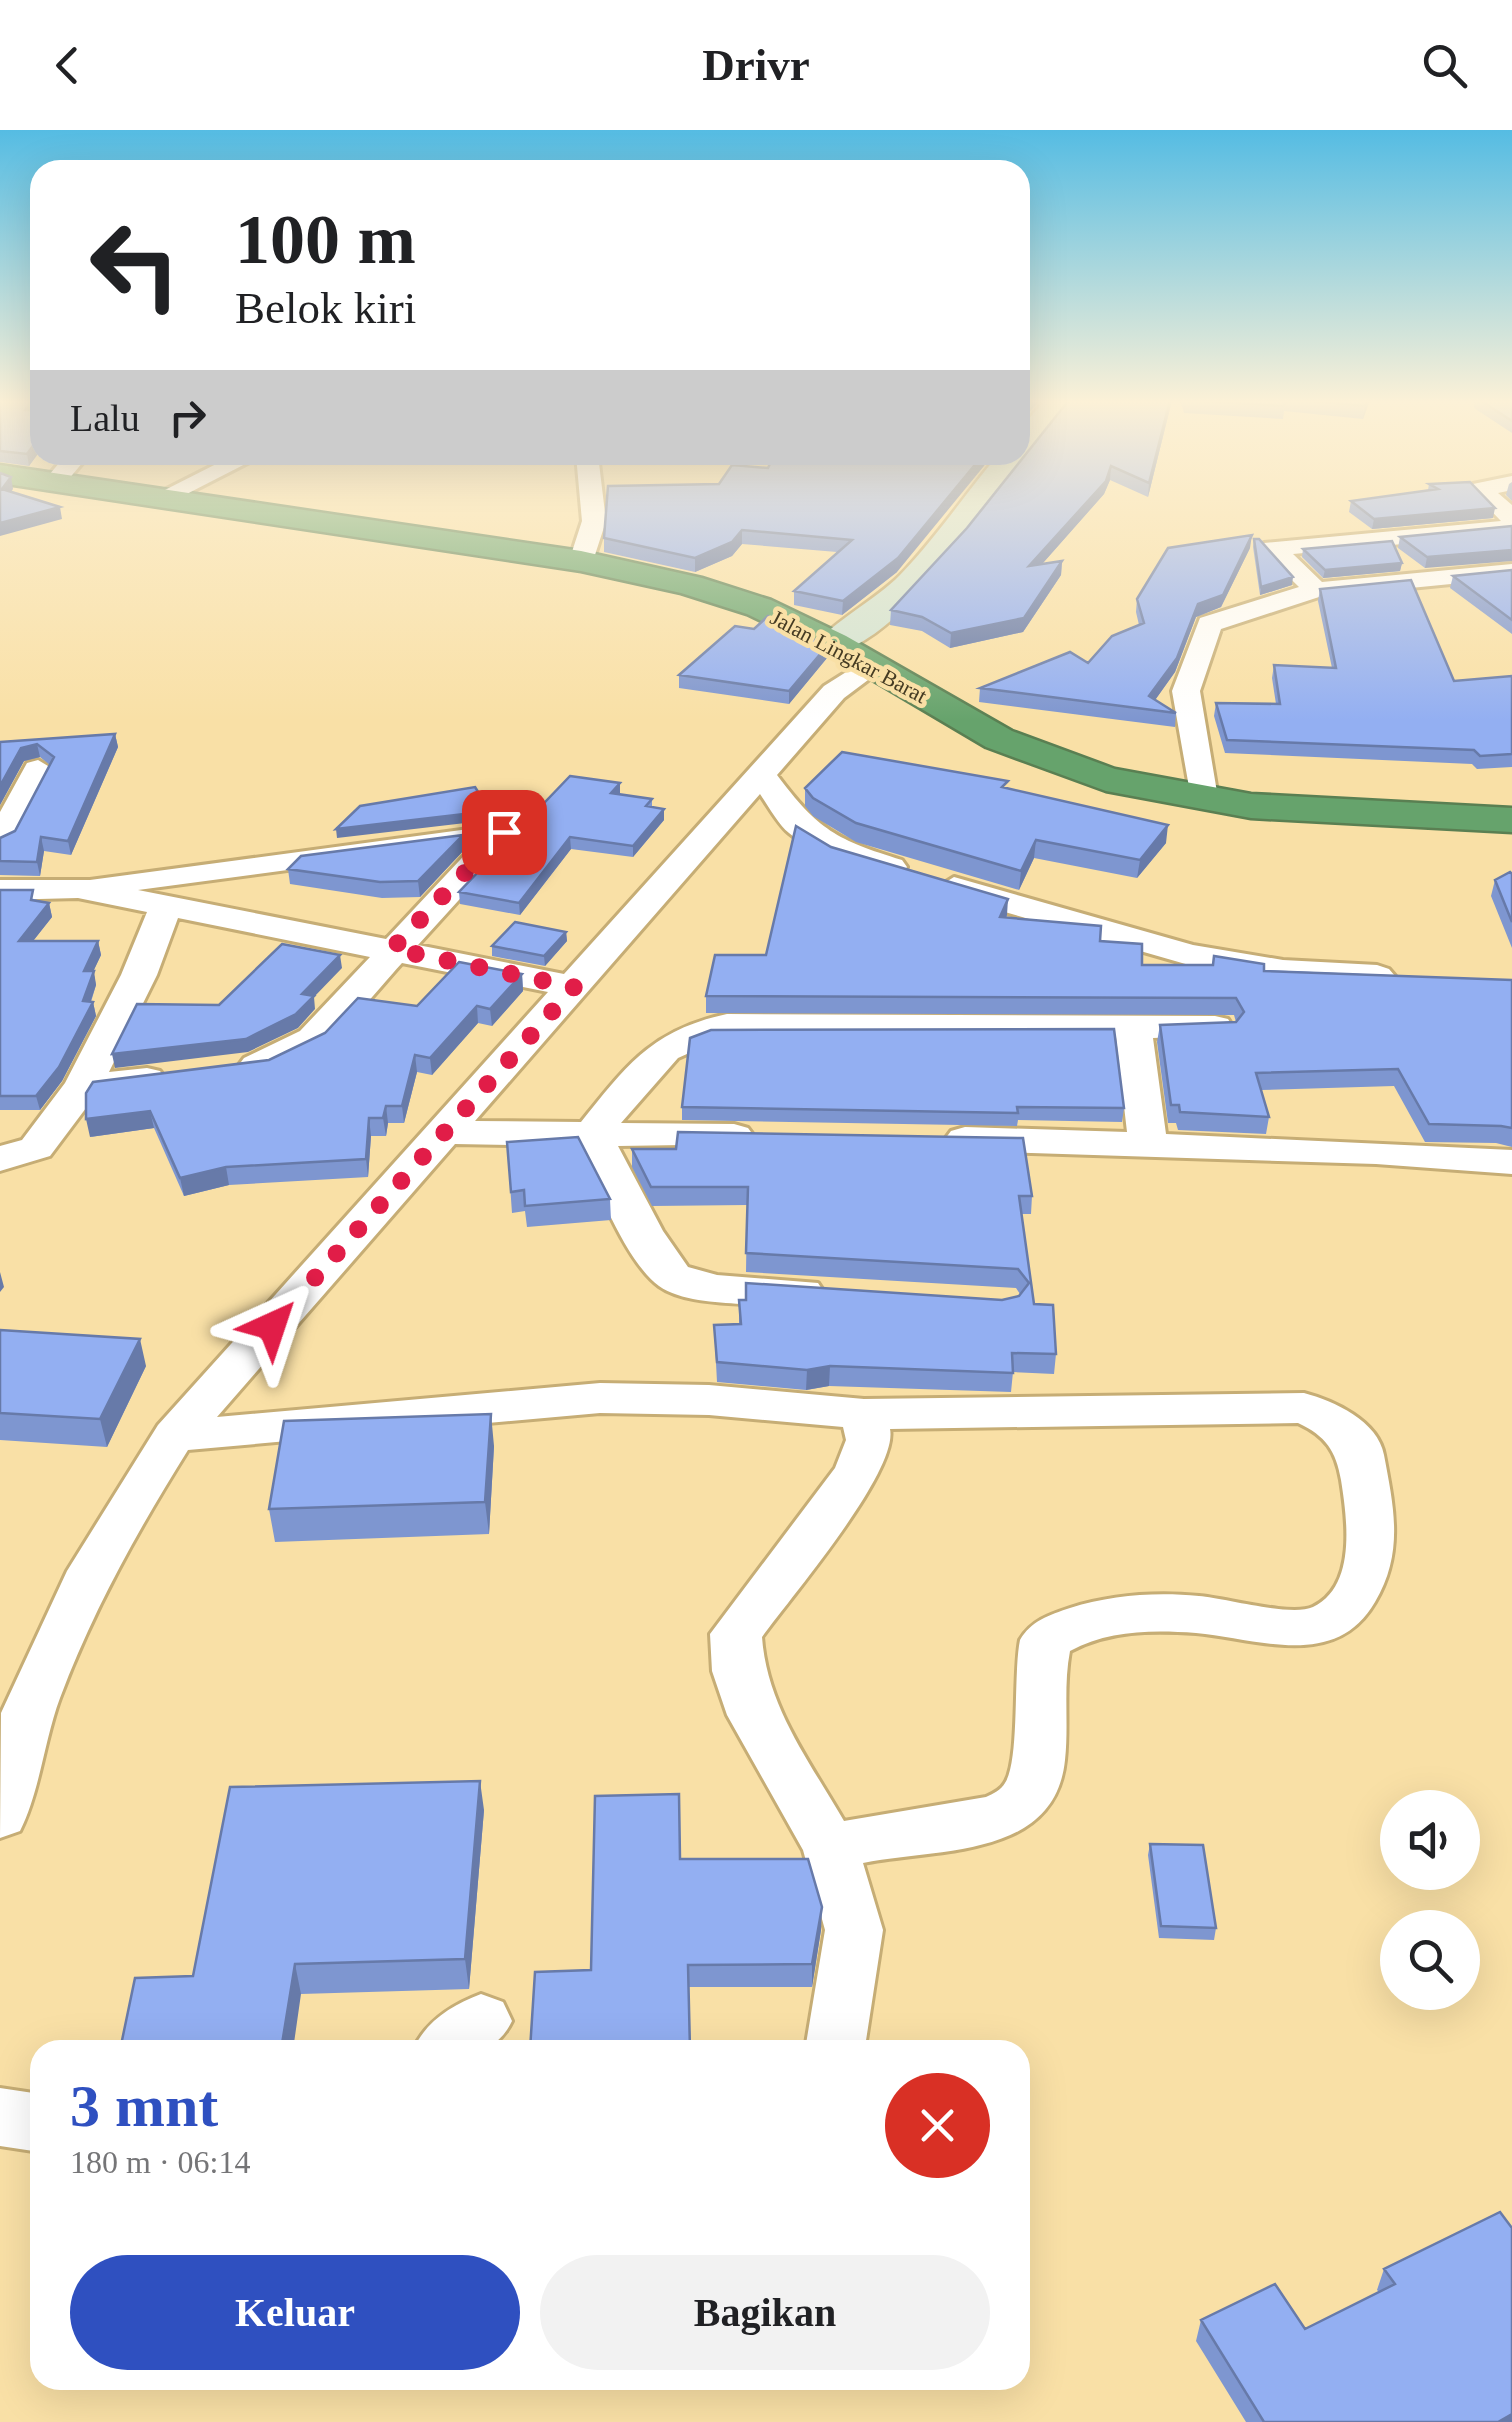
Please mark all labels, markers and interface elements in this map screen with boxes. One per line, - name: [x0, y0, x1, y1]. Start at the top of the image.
- icon: back: [40, 38, 95, 93]
- icon: search: [1417, 38, 1472, 93]
- text: Drivr: [702, 40, 810, 90]
- icon: left: [70, 200, 200, 330]
- text: 100 m: [235, 201, 416, 278]
- text: Belok kiri: [235, 283, 416, 333]
- icon: right: [160, 390, 215, 445]
- text: Lalu: [70, 397, 140, 439]
- street label: Jalan Lingkar Barat: [766, 605, 931, 708]
- pin: [462, 790, 547, 875]
- icon: arrive: [477, 805, 532, 860]
- position arrow: [220, 1274, 324, 1378]
- map controls: [1380, 1790, 1480, 2010]
- button: sound: [1380, 1790, 1480, 1890]
- button: search: [1380, 1910, 1480, 2010]
- text: 3 mnt: [70, 2073, 218, 2139]
- button: close: [885, 2073, 990, 2178]
- text: 180 m · 06:14: [70, 2144, 250, 2180]
- button: Keluar: [70, 2255, 520, 2370]
- button: Bagikan: [540, 2255, 990, 2370]

